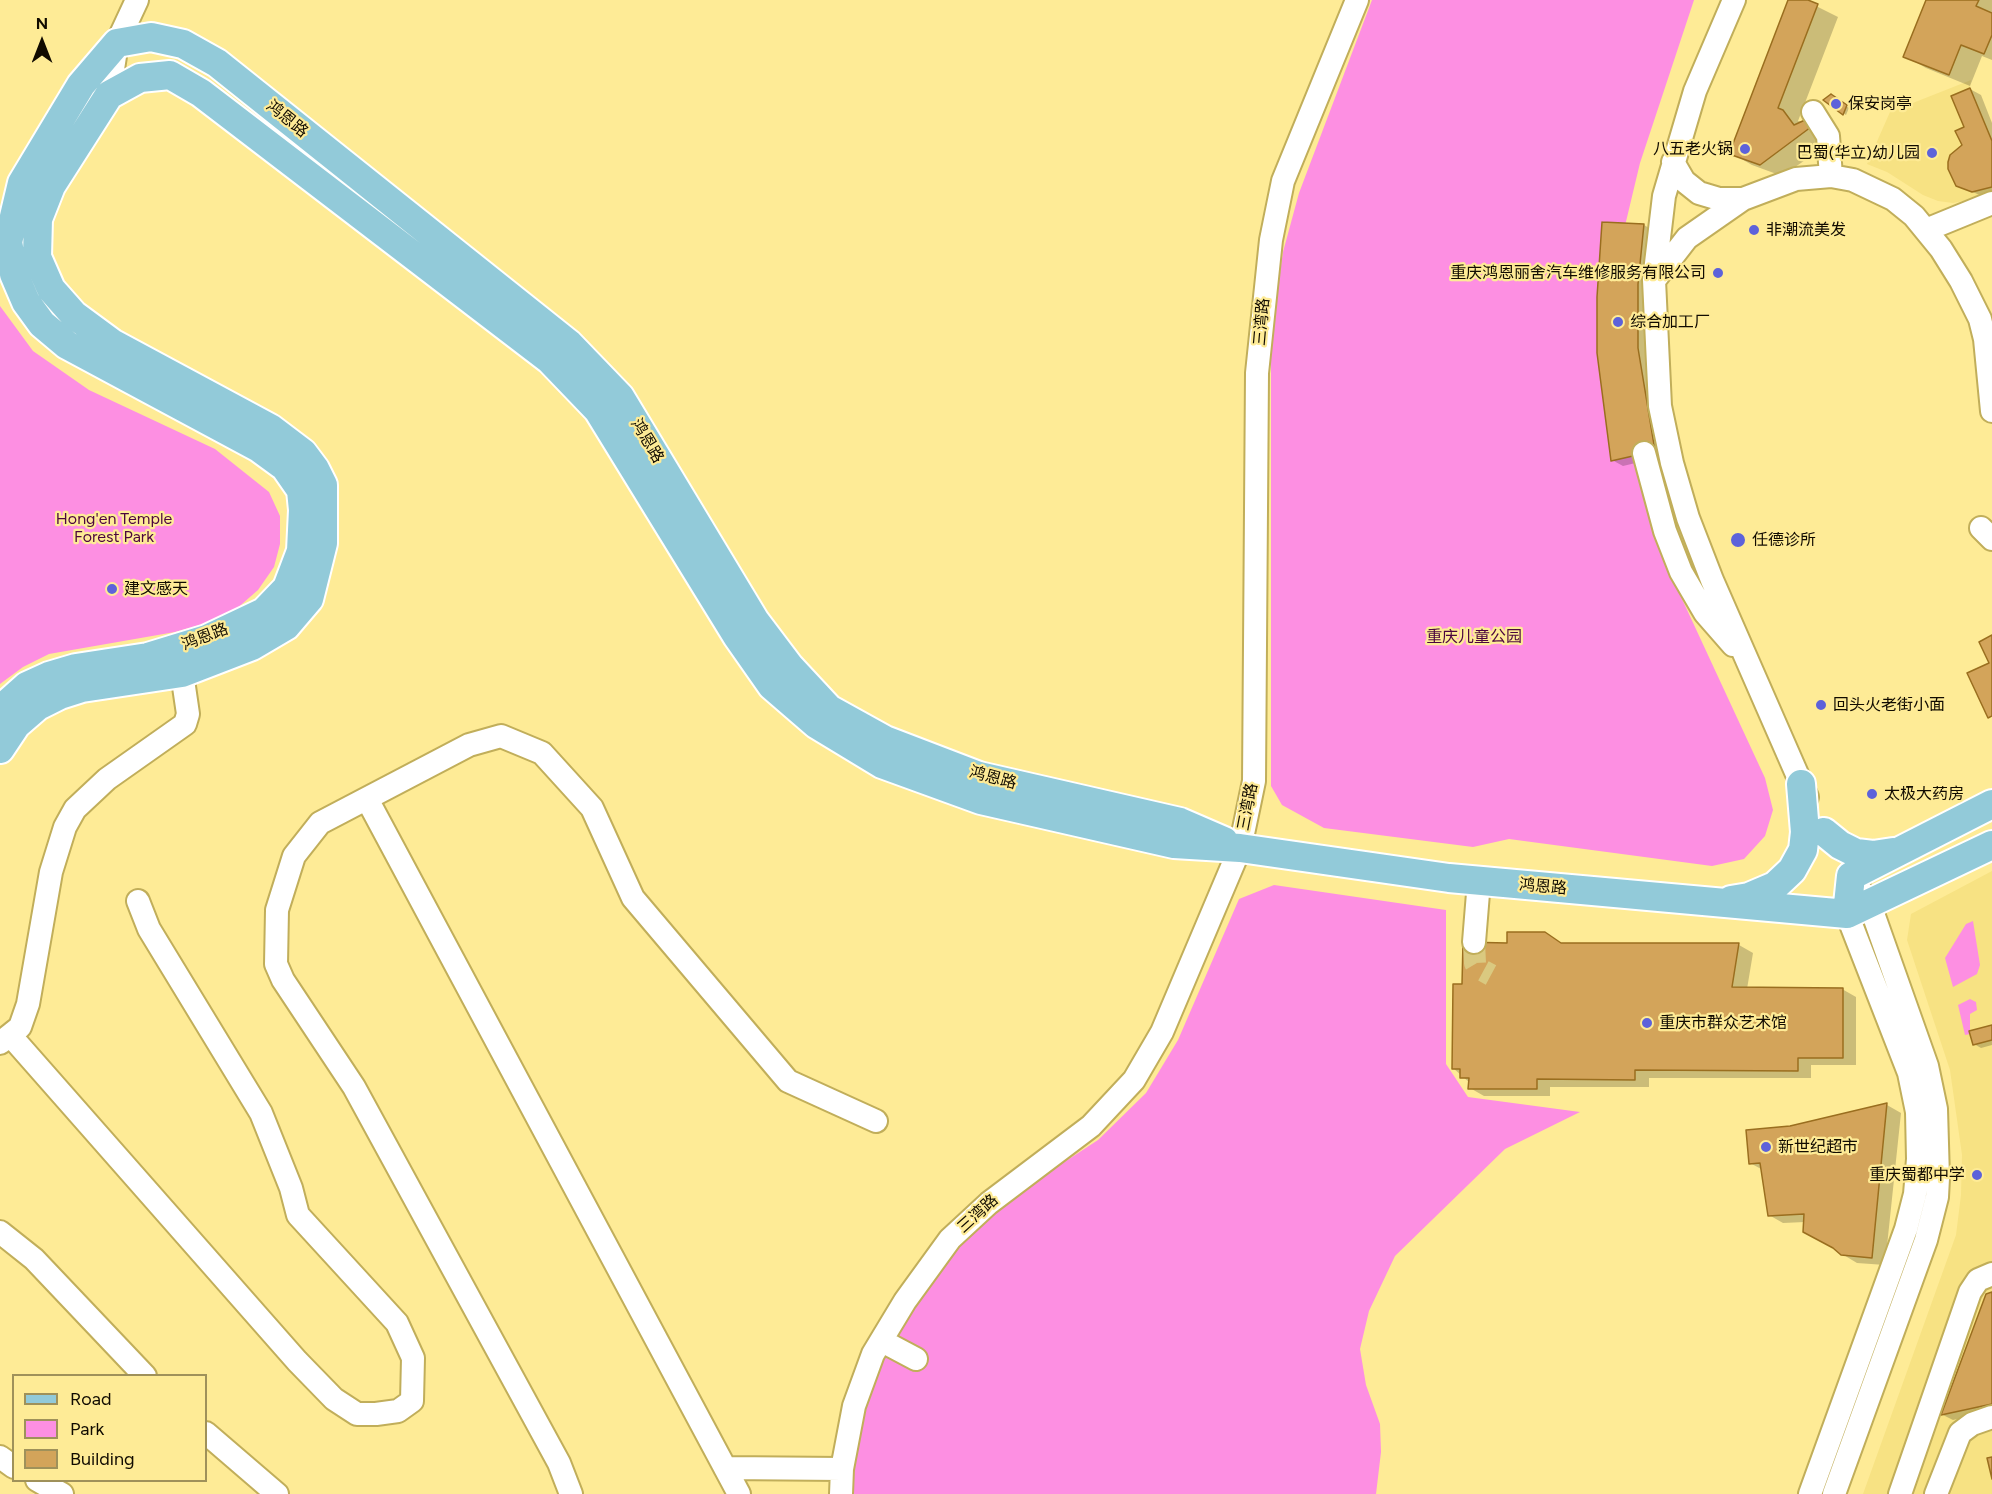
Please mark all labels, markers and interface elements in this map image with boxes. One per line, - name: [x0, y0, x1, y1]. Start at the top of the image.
- north arrow: [12, 12, 72, 72]
- text: N: [36, 14, 48, 33]
- place label: 保安岗亭: [1848, 94, 1912, 114]
- street label: 鸿恩路: [262, 96, 312, 142]
- marker: 保安岗亭: [1829, 97, 1843, 111]
- place label: 八五老火锅: [1653, 139, 1733, 159]
- marker: 八五老火锅: [1738, 142, 1752, 156]
- place label: 巴蜀(华立)幼儿园: [1797, 143, 1920, 163]
- marker: 巴蜀(华立)幼儿园: [1925, 146, 1939, 160]
- place label: 非潮流美发: [1766, 220, 1846, 240]
- marker: 非潮流美发: [1747, 223, 1761, 237]
- place label: 重庆鸿恩丽舍汽车维修服务有限公司: [1450, 263, 1706, 283]
- marker: 重庆鸿恩丽舍汽车维修服务有限公司: [1711, 266, 1725, 280]
- street label: 三湾路: [1250, 297, 1274, 347]
- place label: 综合加工厂: [1630, 312, 1710, 332]
- marker: 综合加工厂: [1611, 315, 1625, 329]
- street label: 鸿恩路: [626, 415, 668, 467]
- park label: Hong'en Temple Forest Park: [56, 509, 172, 547]
- place label: 任德诊所: [1752, 530, 1816, 550]
- marker: 任德诊所: [1729, 531, 1747, 549]
- place label: 建文感天: [124, 579, 188, 599]
- marker: 建文感天: [105, 582, 119, 596]
- street label: 鸿恩路: [179, 619, 231, 655]
- park label: 重庆儿童公园: [1426, 627, 1522, 647]
- place label: 回头火老街小面: [1833, 695, 1945, 715]
- marker: 回头火老街小面: [1814, 698, 1828, 712]
- street label: 鸿恩路: [967, 763, 1019, 793]
- street label: 三湾路: [1234, 782, 1262, 832]
- place label: 太极大药房: [1884, 784, 1964, 804]
- marker: 太极大药房: [1865, 787, 1879, 801]
- street label: 鸿恩路: [1518, 875, 1568, 899]
- place label: 重庆市群众艺术馆: [1659, 1013, 1787, 1033]
- marker: 重庆市群众艺术馆: [1640, 1016, 1654, 1030]
- place label: 新世纪超市: [1778, 1137, 1858, 1157]
- marker: 新世纪超市: [1759, 1140, 1773, 1154]
- place label: 重庆蜀都中学: [1869, 1165, 1965, 1185]
- marker: 重庆蜀都中学: [1970, 1168, 1984, 1182]
- street label: 三湾路: [954, 1191, 1002, 1237]
- legend: [12, 1374, 207, 1482]
- text: Road: [70, 1388, 111, 1410]
- text: Park: [70, 1418, 104, 1440]
- text: Building: [70, 1448, 135, 1470]

